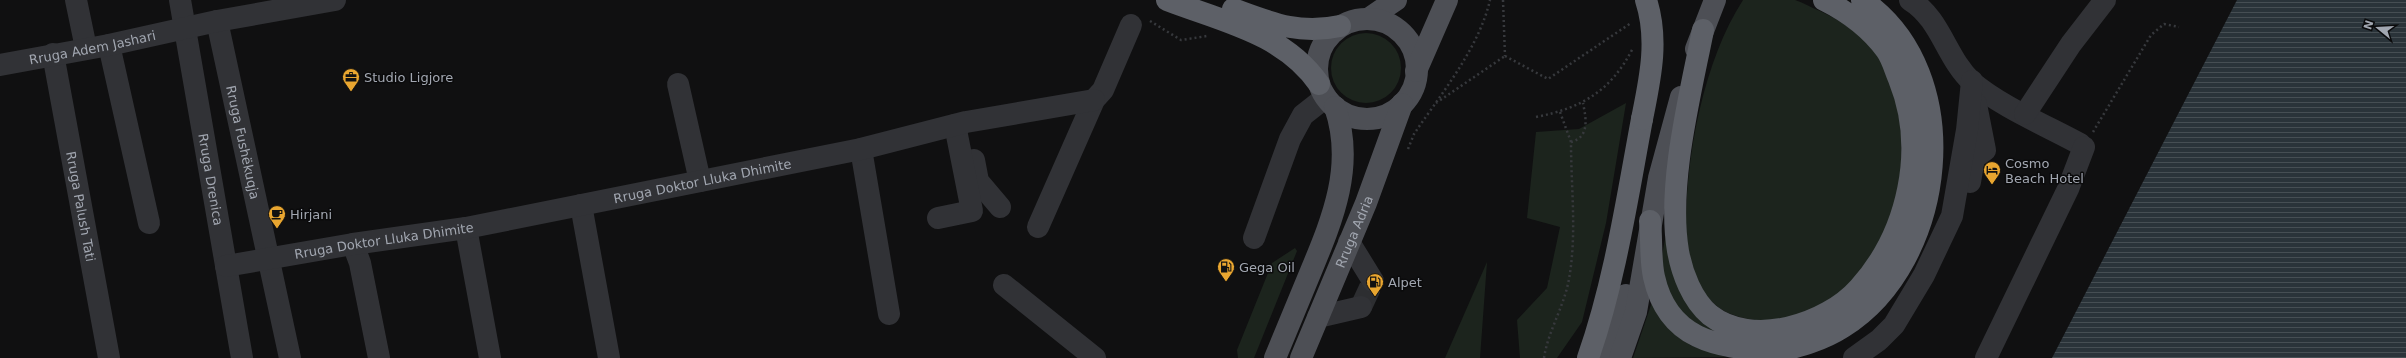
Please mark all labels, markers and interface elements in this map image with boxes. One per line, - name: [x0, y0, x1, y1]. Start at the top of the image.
- north arrow: [2358, 8, 2398, 48]
- text: N: [2361, 19, 2377, 31]
- street label: Rruga Adem Jashari: [28, 28, 157, 68]
- office icon: Studio Ligjore: [341, 67, 361, 92]
- place label: Studio Ligjore: [364, 70, 453, 85]
- street label: Rruga Fushëkuqja: [223, 84, 262, 201]
- street label: Rruga Drenica: [195, 132, 226, 227]
- street label: Rruga Palush Tati: [63, 150, 98, 263]
- street label: Rruga Doktor Lluka Dhimite: [612, 156, 793, 206]
- place label: Cosmo Beach Hotel: [2005, 156, 2084, 186]
- hotel icon: Cosmo Beach Hotel: [1982, 160, 2002, 185]
- street label: Rruga Adria: [1333, 194, 1376, 270]
- cafe icon: Hirjani: [267, 204, 287, 229]
- place label: Hirjani: [290, 207, 332, 222]
- street label: Rruga Doktor Lluka Dhimite: [293, 220, 475, 262]
- fuel station icon: Gega Oil: [1216, 257, 1236, 282]
- place label: Gega Oil: [1239, 260, 1295, 275]
- fuel station icon: Alpet: [1365, 272, 1385, 297]
- place label: Alpet: [1388, 275, 1422, 290]

